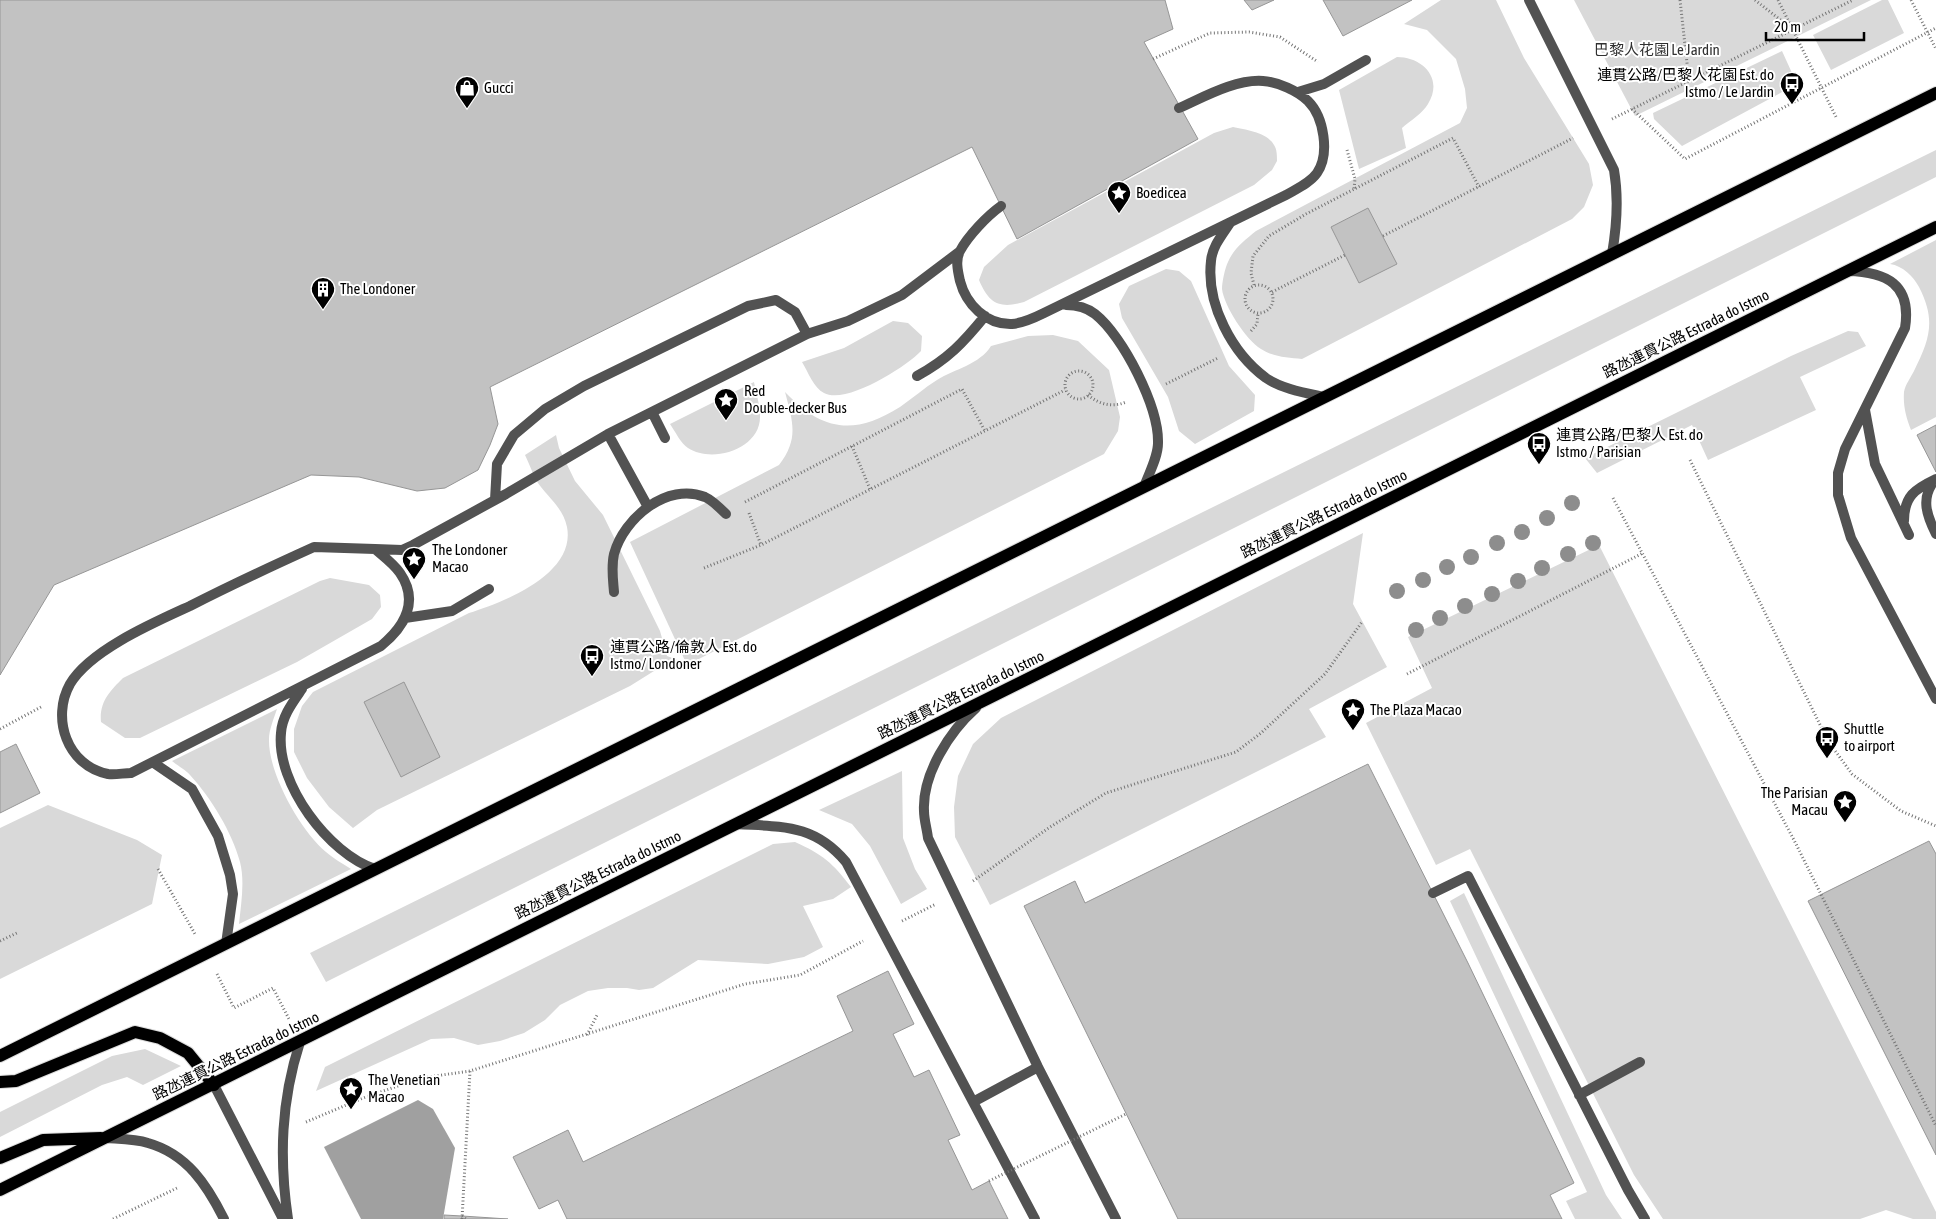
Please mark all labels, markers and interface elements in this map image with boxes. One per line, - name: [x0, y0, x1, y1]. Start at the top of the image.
- scale bar: [1766, 10, 1864, 42]
- text: 20 m: [1774, 18, 1801, 35]
- park label: 巴黎人花園 Le Jardin: [1594, 41, 1720, 58]
- place label: 連貫公路/巴黎人花園 Est. do Istmo / Le Jardin: [1597, 66, 1774, 100]
- bus stop icon: 連貫公路/巴黎人花園 Est. do Istmo / Le Jardin: [1779, 71, 1805, 105]
- shop icon: Gucci: [454, 75, 480, 109]
- place label: Gucci: [484, 79, 514, 96]
- place icon: Boedicea: [1106, 180, 1132, 214]
- place label: Boedicea: [1136, 184, 1187, 201]
- building icon: The Londoner: [310, 276, 336, 310]
- place label: The Londoner: [340, 280, 416, 297]
- street label: 路氹連貫公路 Estrada do Istmo: [1600, 286, 1772, 381]
- place label: Red Double-decker Bus: [744, 382, 847, 416]
- place icon: Red Double-decker Bus: [713, 387, 739, 421]
- place label: 連貫公路/巴黎人 Est. do Istmo / Parisian: [1556, 426, 1703, 460]
- bus stop icon: 連貫公路/巴黎人 Est. do Istmo / Parisian: [1526, 431, 1552, 465]
- street label: 路氹連貫公路 Estrada do Istmo: [1238, 466, 1410, 561]
- place label: The Londoner Macao: [432, 541, 508, 575]
- place icon: The Londoner Macao: [401, 546, 427, 580]
- place label: 連貫公路/倫敦人 Est. do Istmo/ Londoner: [610, 638, 757, 672]
- bus stop icon: 連貫公路/倫敦人 Est. do Istmo/ Londoner: [579, 643, 605, 677]
- street label: 路氹連貫公路 Estrada do Istmo: [875, 647, 1047, 742]
- place icon: The Plaza Macao: [1340, 697, 1366, 731]
- place label: The Plaza Macao: [1370, 701, 1462, 718]
- place label: Shuttle to airport: [1844, 720, 1895, 754]
- bus stop icon: Shuttle to airport: [1814, 725, 1840, 759]
- place label: The Parisian Macau: [1761, 784, 1828, 818]
- place icon: The Parisian Macau: [1832, 789, 1858, 823]
- street label: 路氹連貫公路 Estrada do Istmo: [512, 827, 684, 922]
- street label: 路氹連貫公路 Estrada do Istmo: [150, 1008, 322, 1103]
- place label: The Venetian Macao: [368, 1071, 440, 1105]
- place icon: The Venetian Macao: [338, 1076, 364, 1110]

